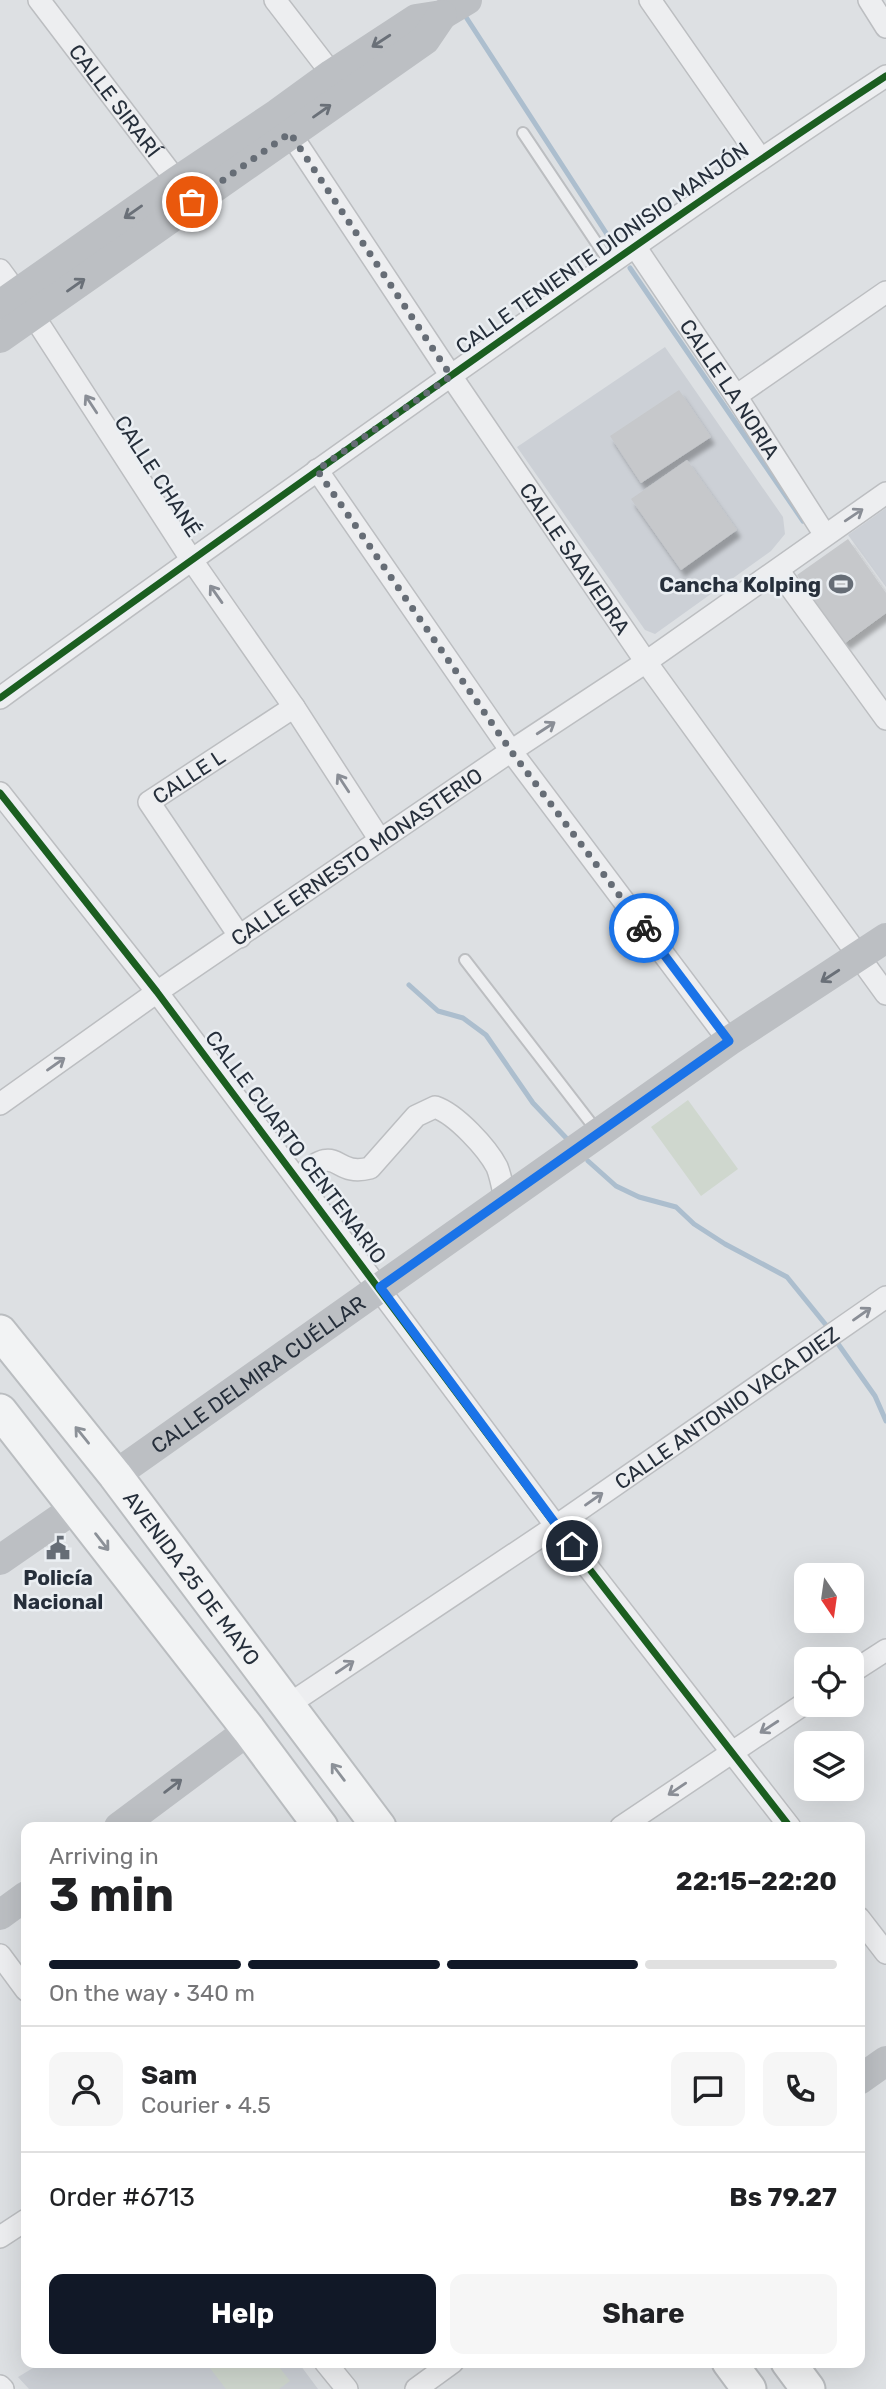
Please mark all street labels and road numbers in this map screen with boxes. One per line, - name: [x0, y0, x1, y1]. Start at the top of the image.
- street label: CALLE SIRARÍ: [64, 39, 167, 163]
- street label: CALLE TENIENTE DIONISIO MANJÓN: [451, 137, 753, 359]
- street label: CALLE LA NORIA: [675, 314, 785, 463]
- street label: CALLE CHANÉ: [109, 411, 207, 541]
- street label: CALLE SAAVEDRA: [515, 478, 636, 639]
- street label: CALLE L: [148, 743, 229, 809]
- street label: CALLE ERNESTO MONASTERIO: [226, 762, 487, 951]
- street label: CALLE CUARTO CENTENARIO: [200, 1026, 392, 1268]
- street label: CALLE DELMIRA CUÉLLAR: [146, 1290, 370, 1458]
- street label: CALLE ANTONIO VACA DIEZ: [610, 1321, 844, 1494]
- street label: AVENIDA 25 DE MAYO: [119, 1486, 266, 1670]

